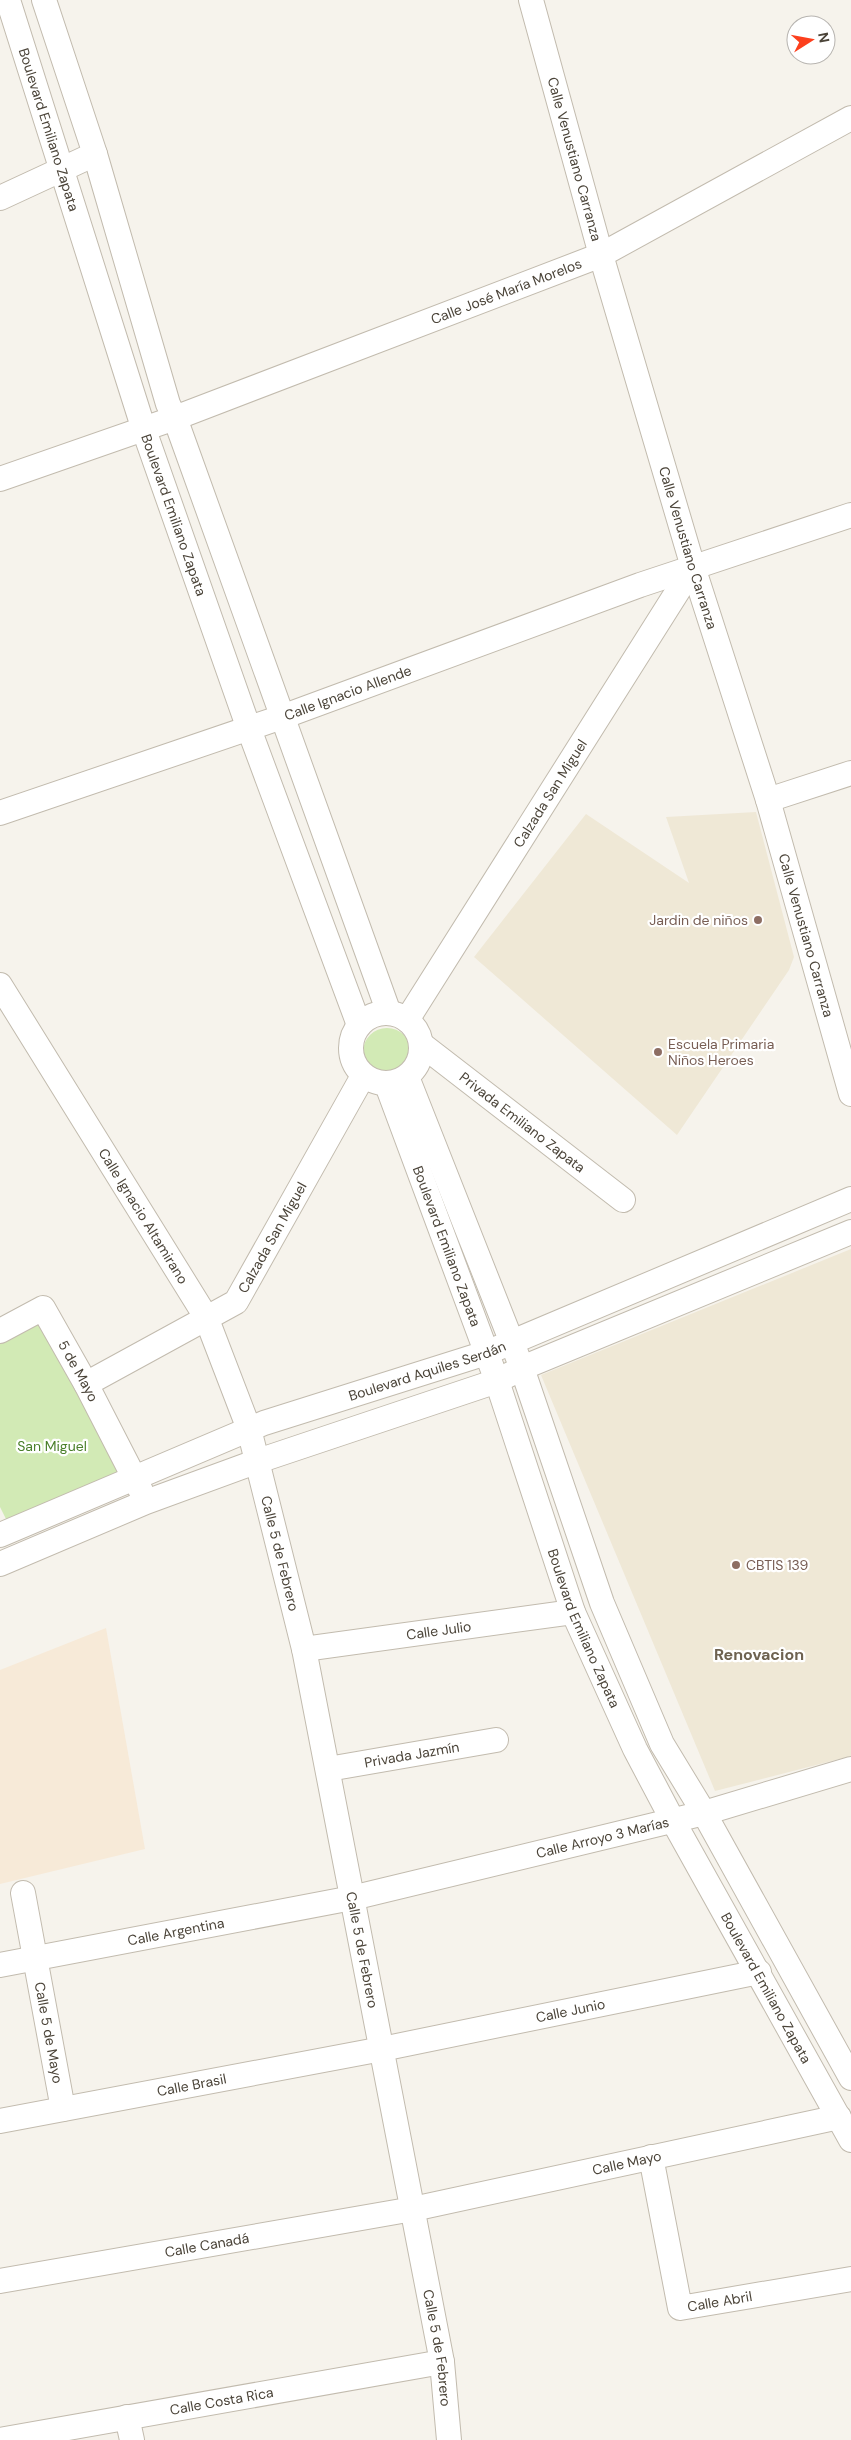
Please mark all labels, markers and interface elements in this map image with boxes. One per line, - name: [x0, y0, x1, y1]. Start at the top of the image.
- north arrow: [786, 15, 836, 65]
- text: N: [814, 31, 834, 44]
- street label: Boulevard Emiliano Zapata: [15, 46, 83, 214]
- street label: Calle Venustiano Carranza: [544, 75, 606, 243]
- street label: Calle José María Morelos: [428, 254, 584, 328]
- street label: Boulevard Emiliano Zapata: [137, 432, 211, 598]
- street label: Calle Venustiano Carranza: [655, 464, 721, 632]
- street label: Calle Ignacio Allende: [282, 661, 414, 724]
- street label: Calzada San Miguel: [509, 736, 591, 851]
- street label: Calle Venustiano Carranza: [775, 851, 838, 1019]
- place label: Jardin de niños: [649, 911, 748, 929]
- marker: Jardin de niños: [752, 914, 764, 926]
- place label: Escuela Primaria Niños Heroes: [668, 1035, 774, 1069]
- marker: Escuela Primaria Niños Heroes: [652, 1046, 664, 1058]
- street label: Privada Emiliano Zapata: [456, 1068, 589, 1176]
- street label: Calle Ignacio Altamirano: [95, 1145, 192, 1287]
- street label: Boulevard Emiliano Zapata: [409, 1163, 485, 1329]
- street label: Calzada San Miguel: [234, 1179, 311, 1296]
- street label: 5 de Mayo: [54, 1337, 103, 1405]
- street label: Boulevard Aquiles Serdán: [346, 1337, 508, 1405]
- park label: San Miguel: [17, 1437, 87, 1455]
- street label: Calle 5 de Febrero: [257, 1494, 303, 1613]
- street label: Boulevard Emiliano Zapata: [544, 1546, 624, 1711]
- place label: CBTIS 139: [746, 1556, 808, 1574]
- marker: CBTIS 139: [730, 1559, 742, 1571]
- street label: Calle Julio: [405, 1617, 472, 1644]
- district label: Renovacion: [714, 1644, 804, 1665]
- street label: Privada Jazmín: [363, 1737, 461, 1772]
- street label: Calle Arroyo 3 Marías: [534, 1813, 671, 1862]
- street label: Calle 5 de Febrero: [342, 1890, 382, 2010]
- street label: Boulevard Emiliano Zapata: [717, 1909, 816, 2067]
- street label: Calle Argentina: [126, 1914, 226, 1950]
- street label: Calle 5 de Mayo: [31, 1980, 67, 2085]
- street label: Calle Junio: [534, 1995, 607, 2026]
- street label: Calle Brasil: [155, 2070, 228, 2100]
- street label: Calle Mayo: [591, 2147, 663, 2179]
- street label: Calle Canadá: [163, 2229, 250, 2261]
- street label: Calle Abril: [686, 2287, 753, 2316]
- street label: Calle 5 de Febrero: [419, 2288, 455, 2407]
- street label: Calle Costa Rica: [168, 2383, 275, 2419]

